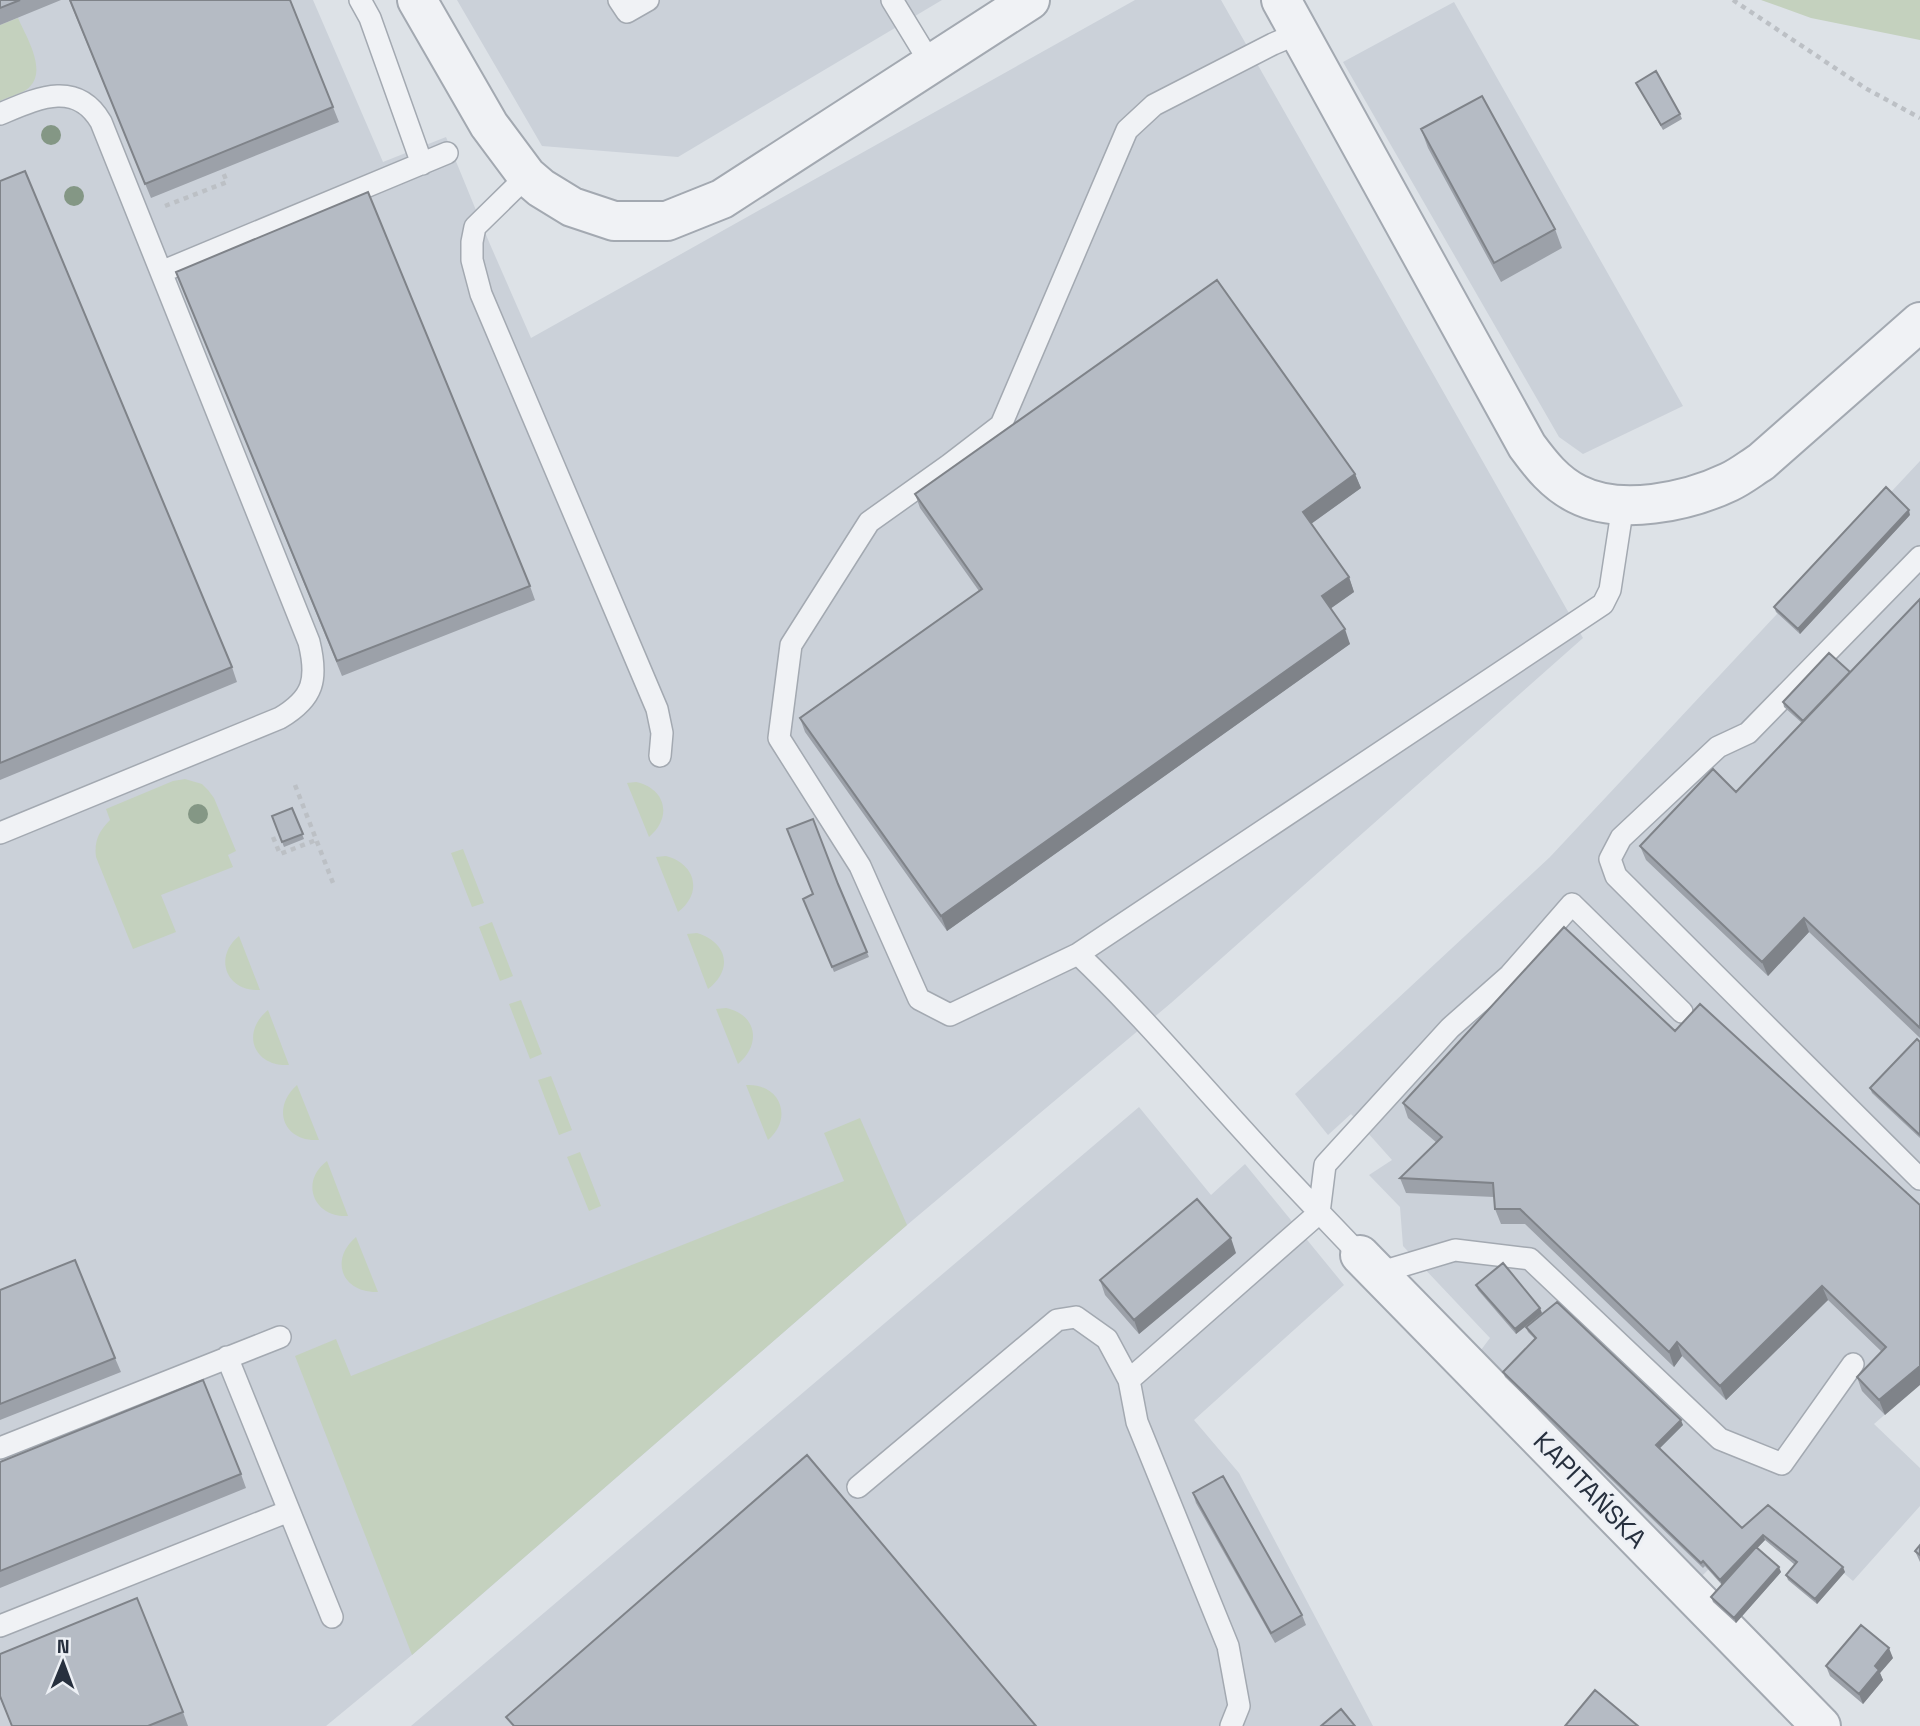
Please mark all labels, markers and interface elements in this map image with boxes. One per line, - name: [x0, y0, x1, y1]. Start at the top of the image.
- street label: KAPITAŃSKA: [1526, 1424, 1654, 1556]
- north arrow: [28, 1628, 98, 1698]
- text: N: [57, 1634, 70, 1659]

